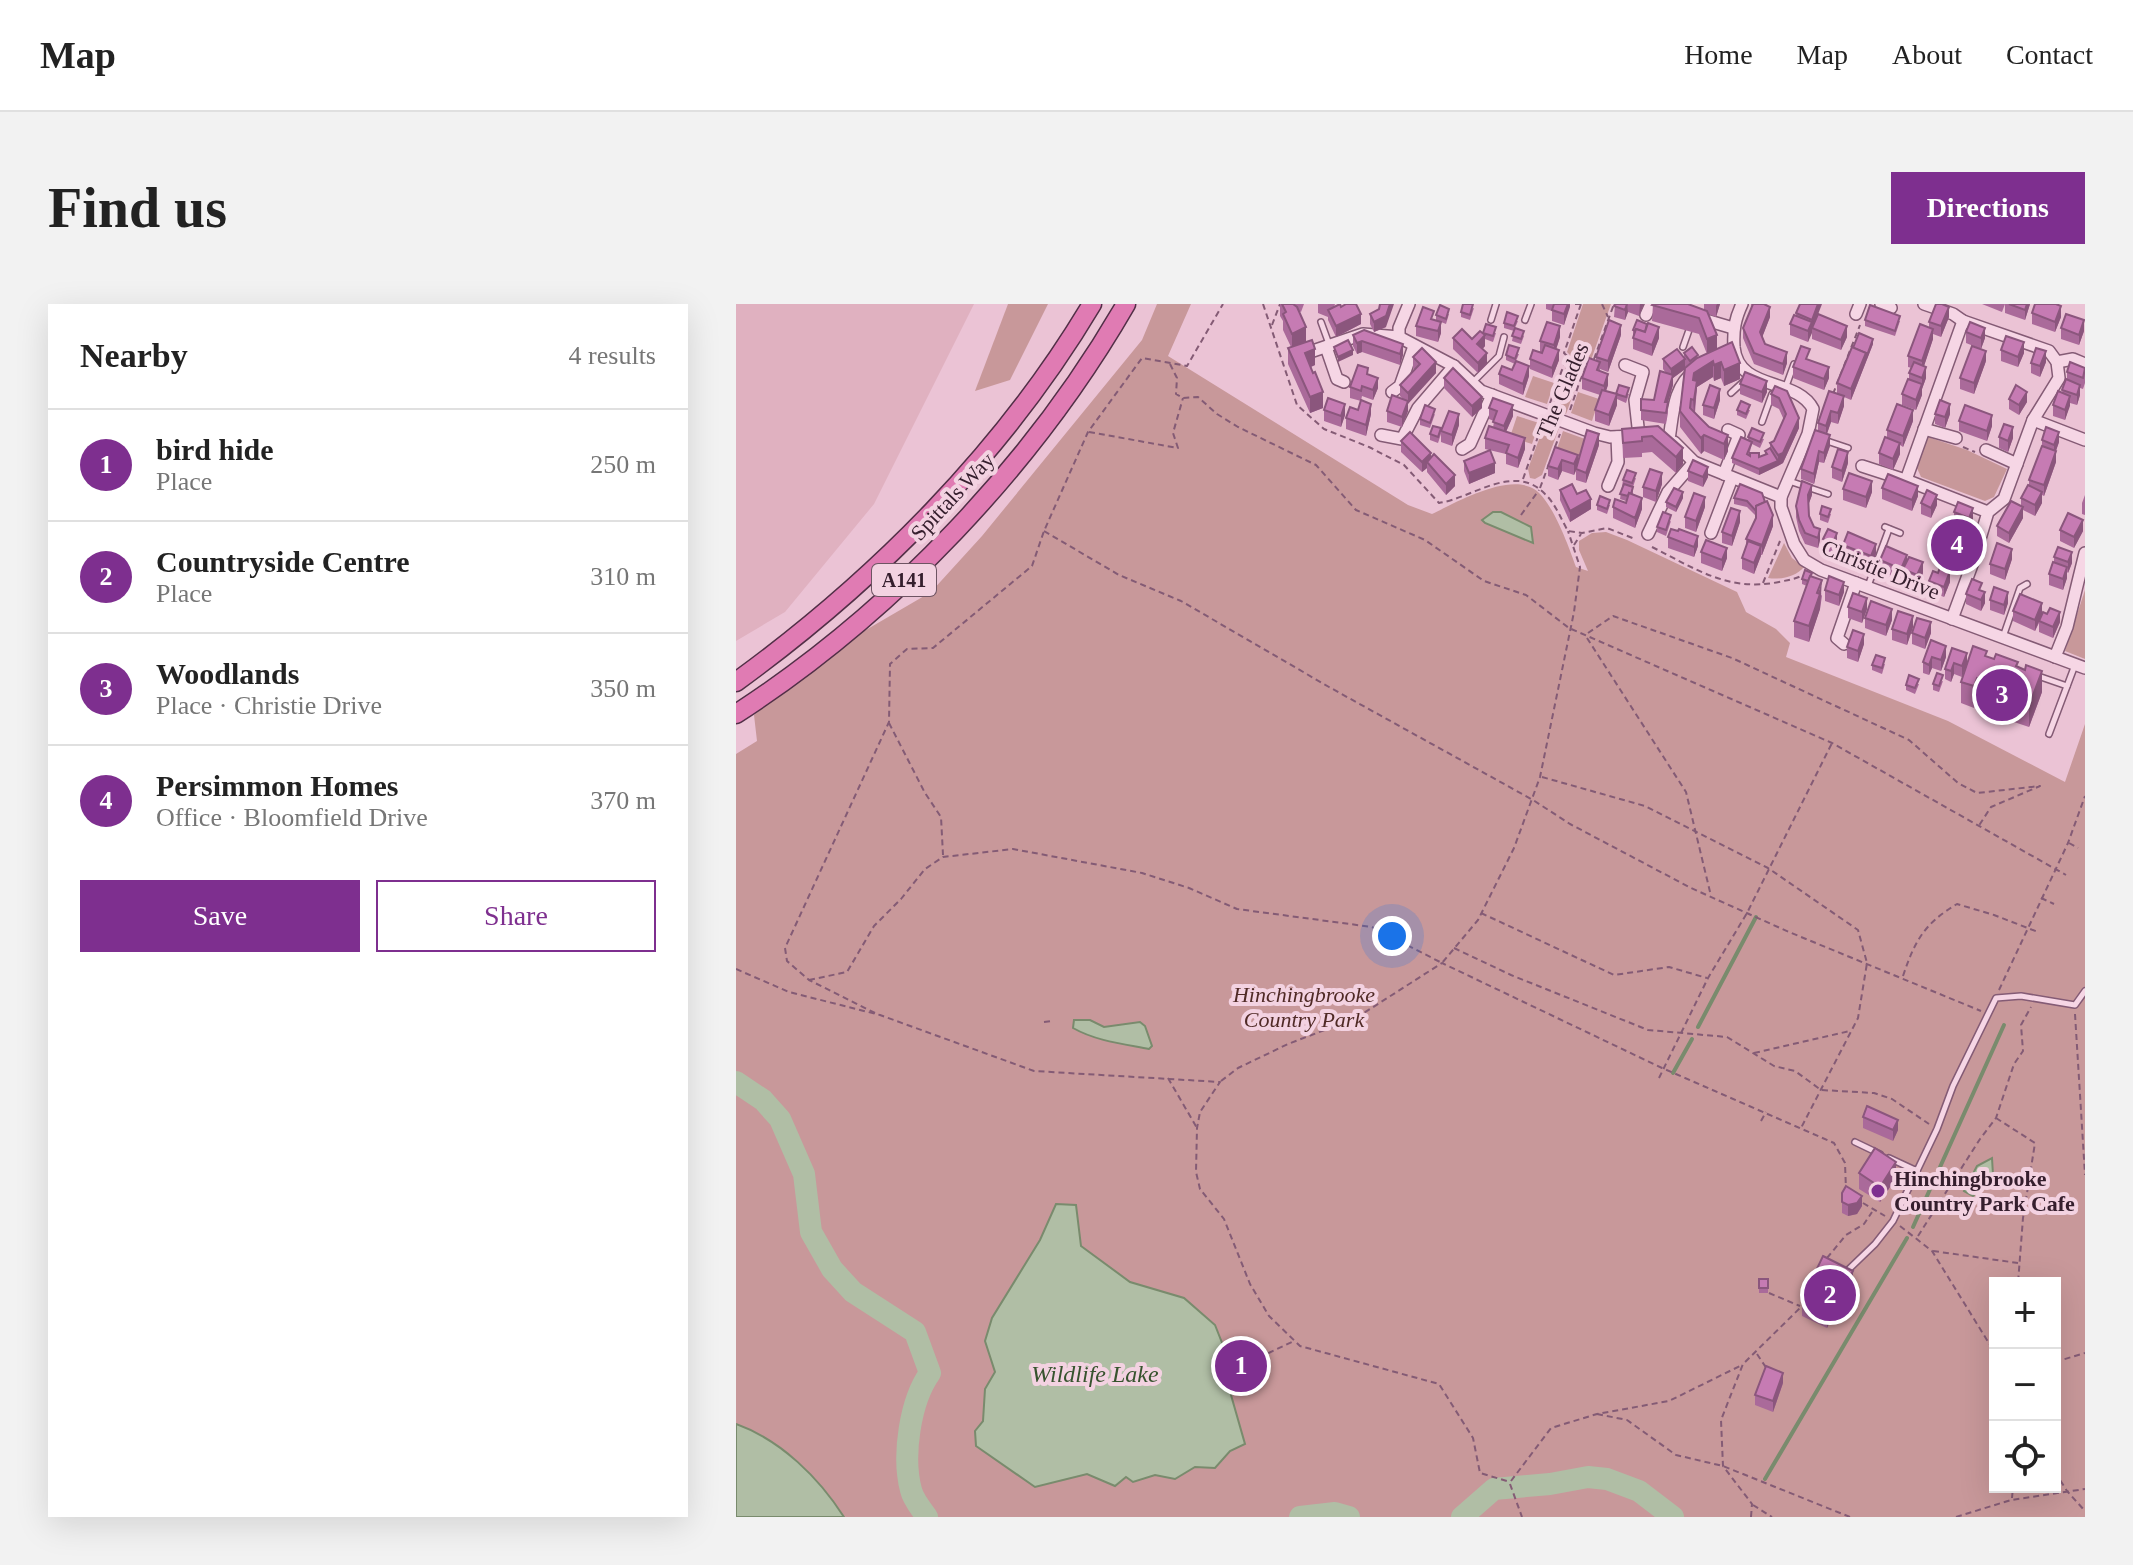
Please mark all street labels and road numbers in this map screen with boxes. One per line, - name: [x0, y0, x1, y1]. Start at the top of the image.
- street label: The Glades: [1531, 339, 1594, 441]
- street label: Spittals Way: [905, 447, 999, 545]
- street label: Christie Drive: [1818, 534, 1944, 605]
- road number: A141: [872, 564, 936, 596]

